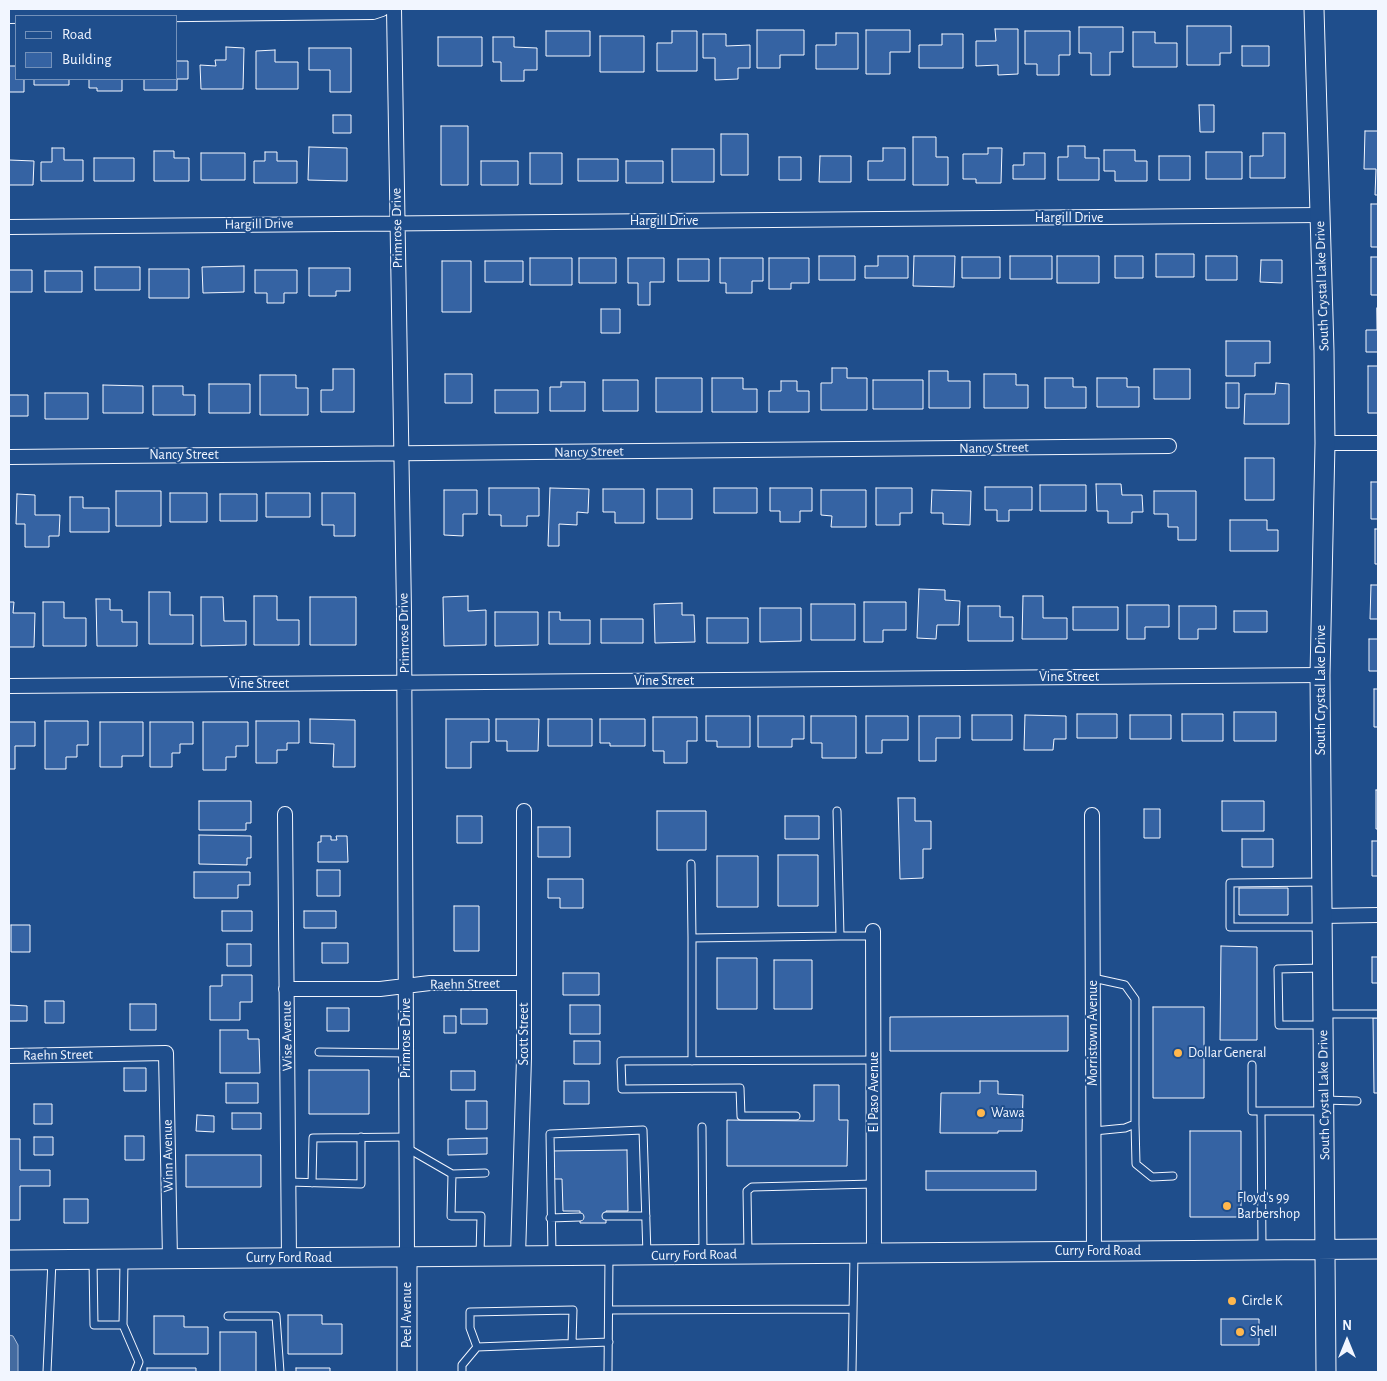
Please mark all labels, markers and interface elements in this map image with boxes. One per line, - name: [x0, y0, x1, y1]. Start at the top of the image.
- legend: [15, 15, 178, 80]
- text: Road: [62, 27, 92, 42]
- text: Building: [62, 52, 112, 67]
- street label: Primrose Drive: [388, 188, 406, 268]
- street label: Hargill Drive: [1035, 210, 1103, 226]
- street label: Hargill Drive: [630, 213, 698, 229]
- street label: Hargill Drive: [225, 215, 293, 233]
- street label: South Crystal Lake Drive: [1311, 221, 1333, 351]
- street label: Nancy Street: [959, 439, 1029, 457]
- street label: Nancy Street: [554, 443, 624, 461]
- street label: Nancy Street: [149, 447, 219, 463]
- street label: Primrose Drive: [395, 593, 413, 673]
- street label: South Crystal Lake Drive: [1313, 625, 1329, 755]
- street label: Vine Street: [1039, 669, 1099, 685]
- street label: Vine Street: [634, 673, 694, 689]
- street label: Vine Street: [229, 676, 289, 692]
- street label: Raehn Street: [430, 975, 500, 993]
- street label: Morristown Avenue: [1085, 980, 1101, 1086]
- street label: Primrose Drive: [398, 998, 414, 1078]
- street label: Wise Avenue: [278, 1001, 296, 1071]
- street label: Scott Street: [516, 1003, 532, 1065]
- street label: South Crystal Lake Drive: [1314, 1030, 1334, 1160]
- place label: Dollar General: [1188, 1045, 1267, 1061]
- street label: Raehn Street: [23, 1046, 93, 1064]
- marker: Dollar General: [1172, 1047, 1184, 1059]
- street label: El Paso Avenue: [866, 1051, 882, 1133]
- place label: Wawa: [991, 1105, 1025, 1121]
- marker: Wawa: [975, 1107, 987, 1119]
- street label: Winn Avenue: [159, 1119, 177, 1193]
- place label: Floyd's 99 Barbershop: [1237, 1190, 1300, 1222]
- marker: Floyd's 99 Barbershop: [1221, 1200, 1233, 1212]
- street label: Curry Ford Road: [1055, 1243, 1141, 1259]
- street label: Curry Ford Road: [651, 1246, 737, 1264]
- street label: Curry Ford Road: [246, 1250, 332, 1266]
- street label: Peel Avenue: [399, 1282, 415, 1348]
- place label: Circle K: [1242, 1293, 1282, 1309]
- marker: Circle K: [1226, 1295, 1238, 1307]
- north arrow: [1322, 1316, 1372, 1366]
- text: N: [1342, 1319, 1352, 1333]
- place label: Shell: [1250, 1324, 1277, 1340]
- marker: Shell: [1234, 1326, 1246, 1338]

